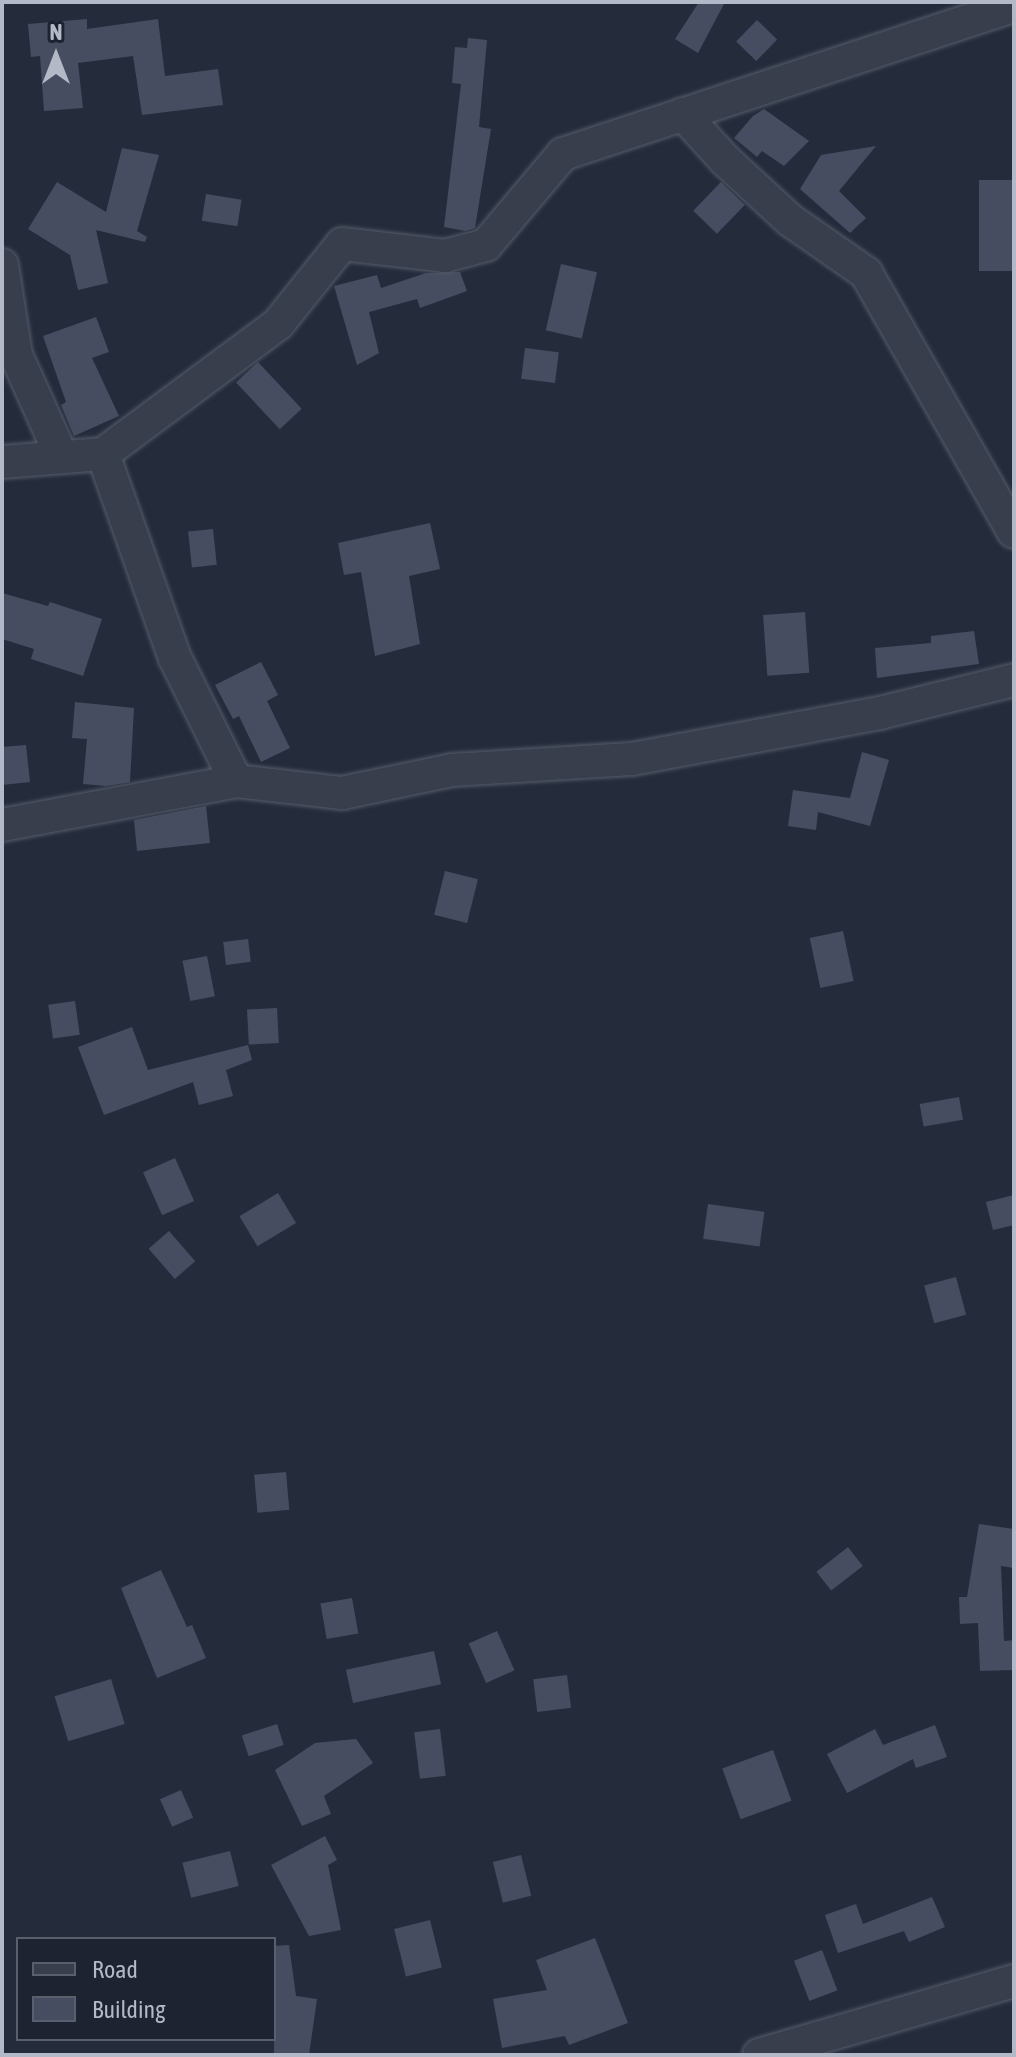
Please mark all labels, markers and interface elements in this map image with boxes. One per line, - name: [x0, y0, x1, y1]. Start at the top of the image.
- north arrow: [16, 16, 96, 96]
- text: N: [50, 19, 62, 45]
- legend: [16, 1937, 276, 2041]
- text: Road: [92, 1956, 138, 1983]
- text: Building: [92, 1996, 165, 2023]

